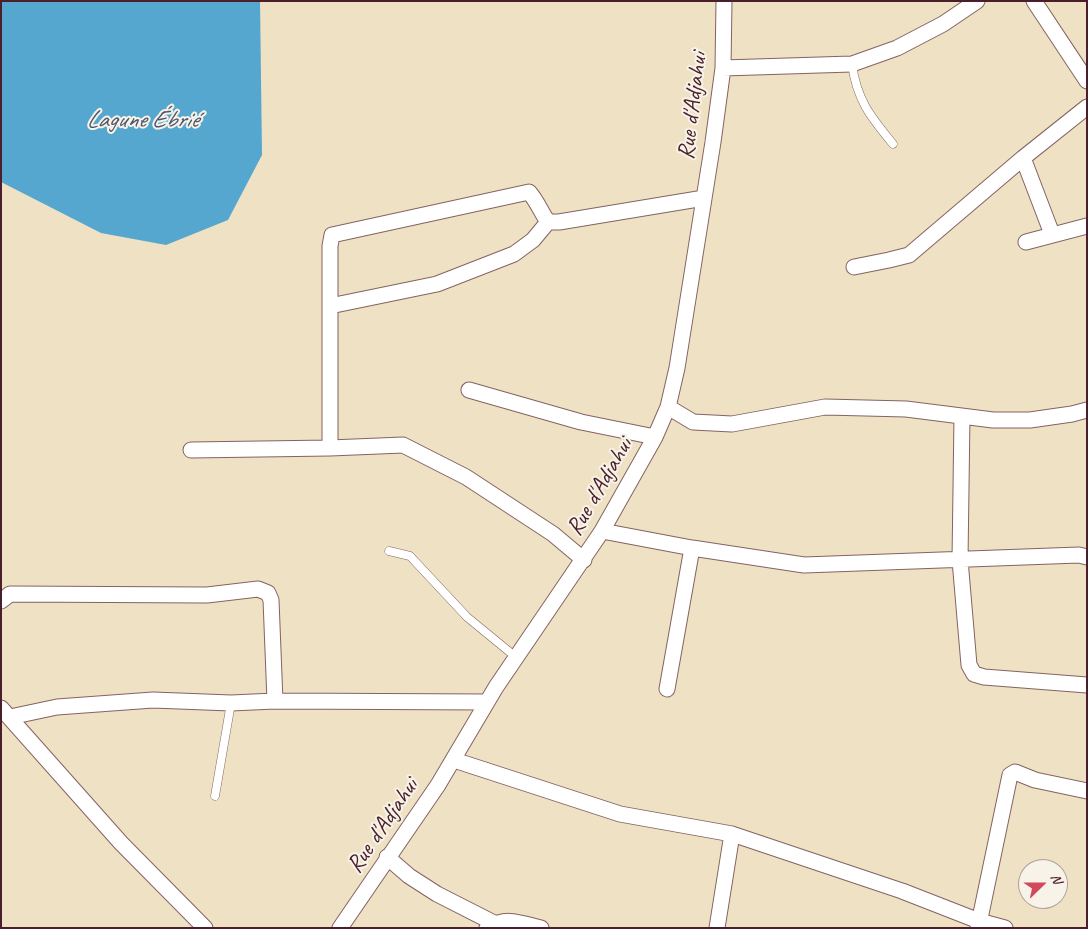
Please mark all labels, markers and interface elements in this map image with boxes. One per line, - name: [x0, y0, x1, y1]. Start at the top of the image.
- street label: Rue d'Adjahui: [672, 51, 714, 161]
- water label: Lagune Ébrié: [86, 105, 198, 135]
- street label: Rue d'Adjahui: [561, 433, 639, 541]
- street label: Rue d'Adjahui: [341, 773, 425, 879]
- north arrow: [1018, 859, 1068, 909]
- text: N: [1047, 871, 1066, 886]

